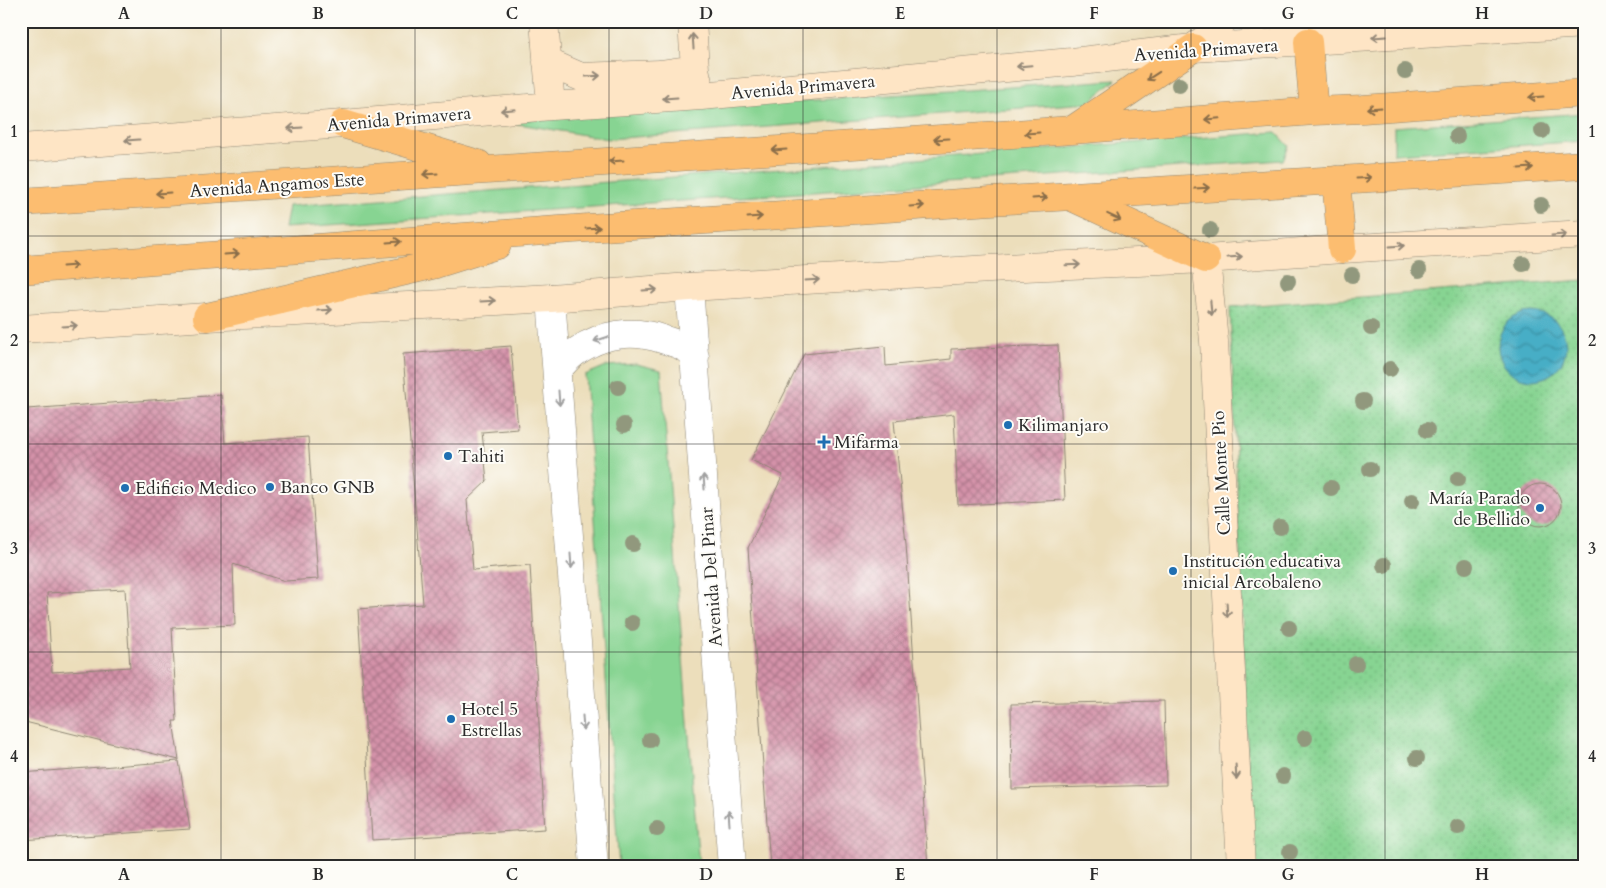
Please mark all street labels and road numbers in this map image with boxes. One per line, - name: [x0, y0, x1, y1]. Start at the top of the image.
- street label: Avenida Primavera: [1133, 33, 1279, 68]
- street label: Avenida Primavera: [730, 69, 876, 106]
- street label: Avenida Primavera: [326, 101, 472, 138]
- street label: Avenida Angamos Este: [189, 167, 365, 204]
- street label: Calle Monte Pio: [1206, 410, 1237, 536]
- street label: Avenida Del Pinar: [694, 506, 729, 648]

